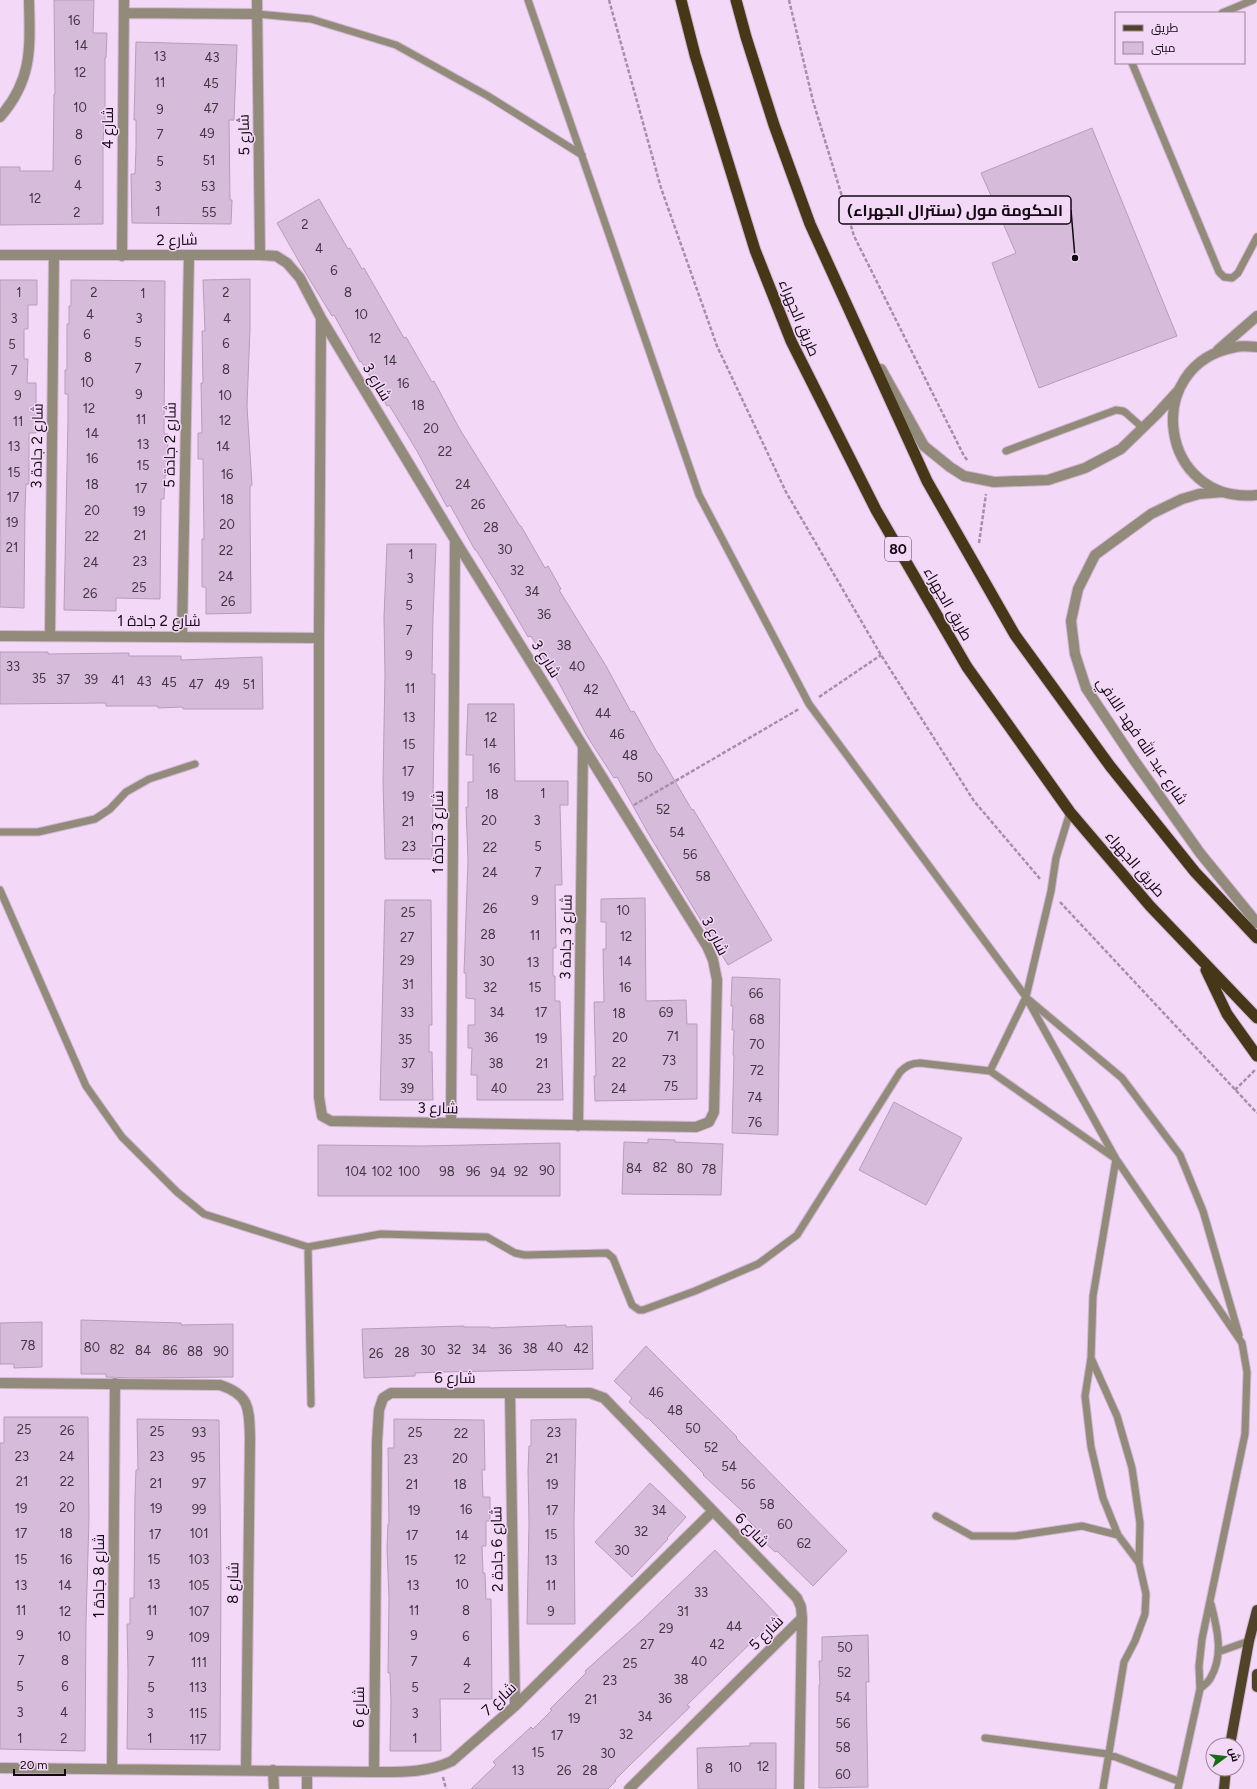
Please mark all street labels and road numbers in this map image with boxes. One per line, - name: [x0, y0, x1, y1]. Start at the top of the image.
- street label: شارع 4: [99, 107, 119, 149]
- street label: شارع 5: [235, 114, 255, 156]
- street label: شارع 2: [156, 231, 198, 251]
- street label: طريق الجهراء: [774, 277, 823, 360]
- street label: شارع 3: [357, 360, 395, 405]
- street label: شارع 2 جادة 5: [160, 402, 182, 488]
- street label: شارع 2 جادة 3: [27, 403, 49, 489]
- road number: 80: [885, 537, 911, 561]
- street label: طريق الجهراء: [919, 564, 976, 644]
- street label: شارع 2 جادة 1: [117, 612, 201, 632]
- street label: شارع 3: [526, 637, 564, 682]
- street label: شارع عبد الله فهد اللافي: [1090, 673, 1192, 810]
- street label: شارع 3 جادة 1: [429, 790, 449, 874]
- street label: طريق الجهراء: [1101, 827, 1169, 901]
- street label: شارع 3 جادة 3: [556, 894, 578, 980]
- street label: شارع 3: [696, 914, 732, 959]
- street label: شارع 3: [417, 1099, 459, 1119]
- street label: شارع 6: [434, 1369, 476, 1389]
- street label: شارع 6 جادة 2: [487, 1506, 509, 1592]
- street label: شارع 6: [730, 1509, 773, 1552]
- street label: شارع 8 جادة 1: [90, 1534, 110, 1618]
- street label: شارع 8: [224, 1562, 244, 1604]
- street label: شارع 5: [745, 1612, 788, 1655]
- street label: شارع 7: [478, 1678, 521, 1721]
- street label: شارع 6: [350, 1686, 370, 1728]

